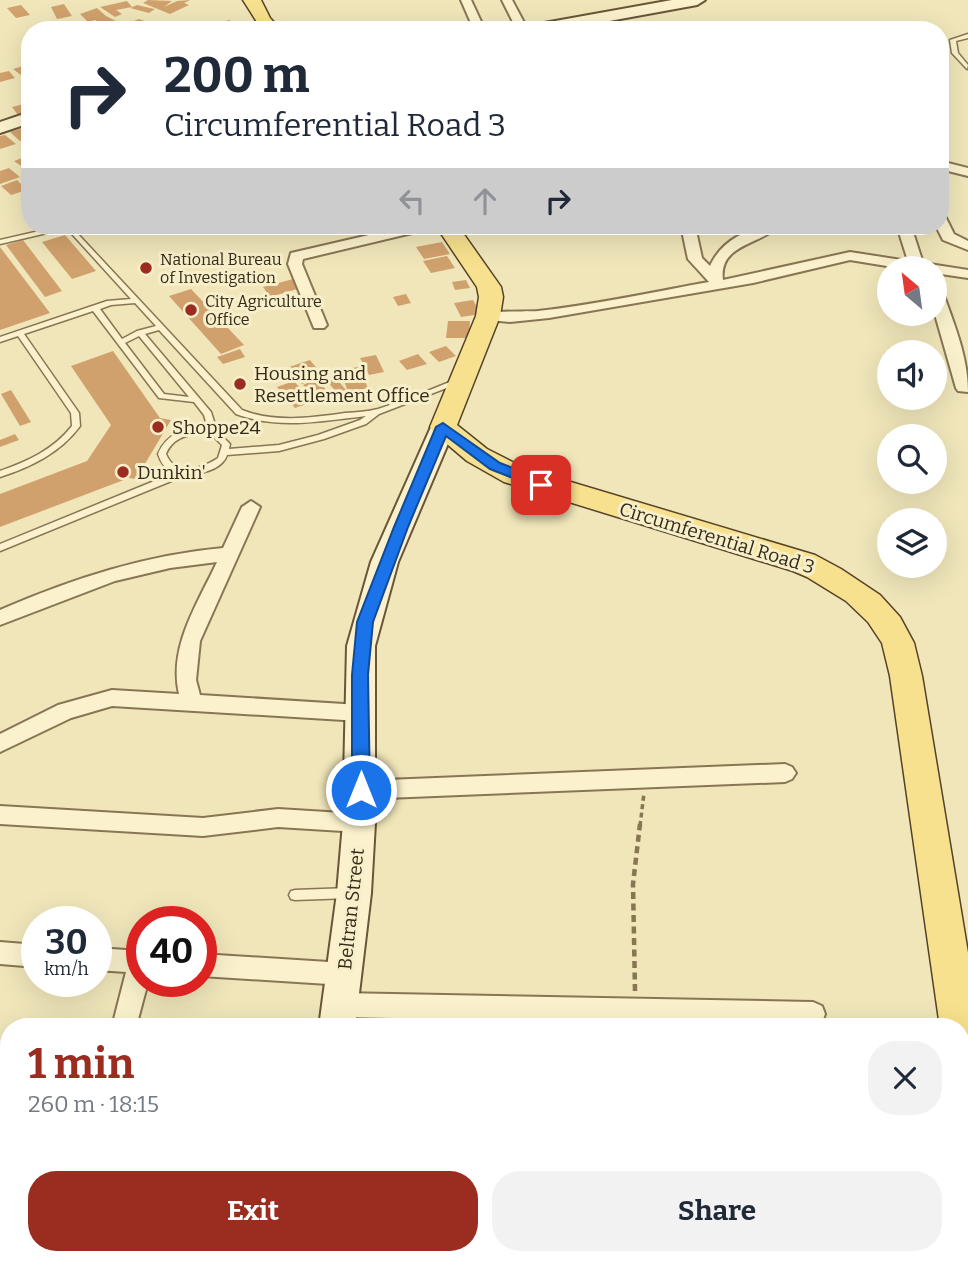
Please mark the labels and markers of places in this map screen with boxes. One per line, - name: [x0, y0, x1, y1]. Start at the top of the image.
- place label: National Bureau of Investigation: [160, 250, 282, 287]
- marker: National Bureau of Investigation: [138, 260, 154, 276]
- place label: City Agriculture Office: [205, 292, 322, 329]
- marker: City Agriculture Office: [183, 302, 199, 318]
- place label: Housing and Resettlement Office: [254, 362, 430, 407]
- marker: Housing and Resettlement Office: [232, 376, 248, 392]
- place label: Shoppe24: [172, 416, 261, 439]
- marker: Shoppe24: [150, 419, 166, 435]
- pin: [511, 455, 571, 515]
- place label: Dunkin': [137, 461, 206, 484]
- marker: Dunkin': [115, 464, 131, 480]

